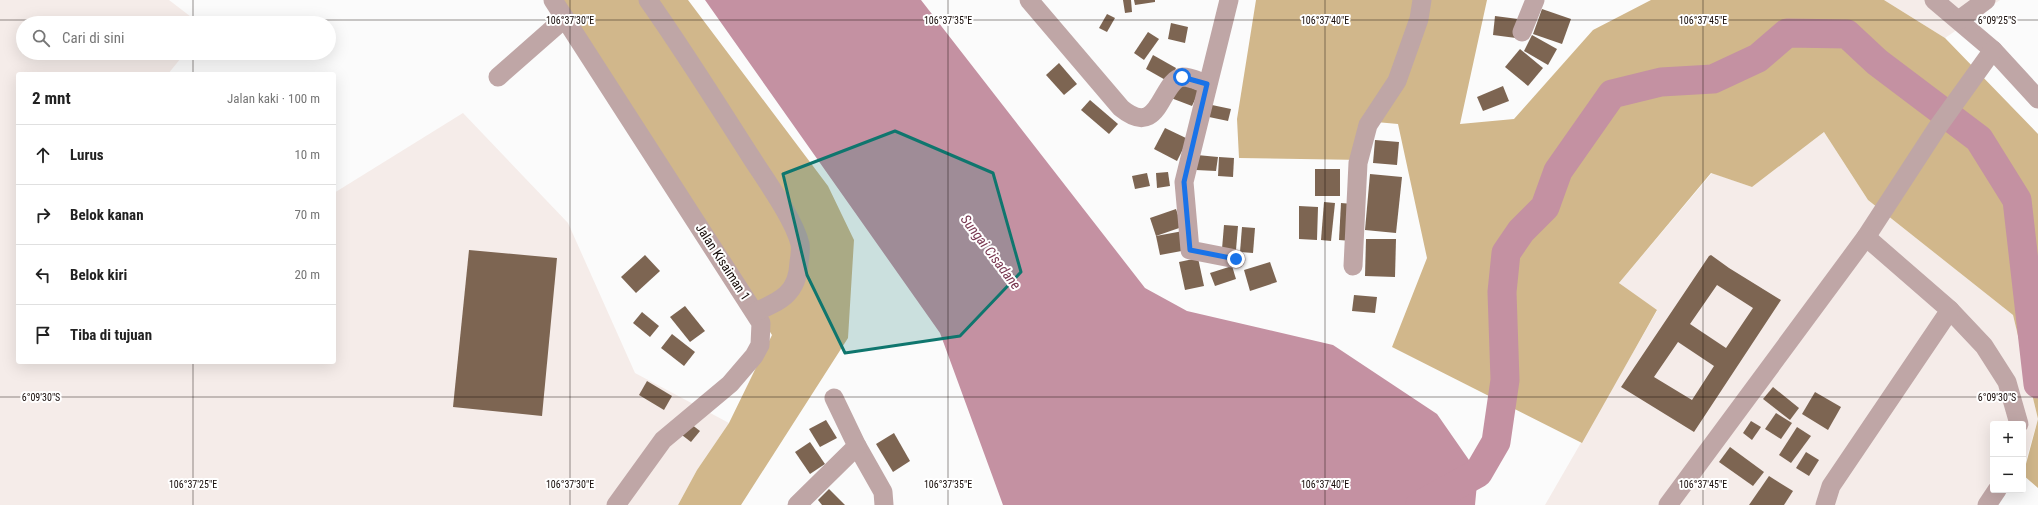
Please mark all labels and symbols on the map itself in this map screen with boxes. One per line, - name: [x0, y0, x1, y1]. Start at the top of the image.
- text: 106°37'30"E: [546, 15, 594, 26]
- text: 106°37'35"E: [924, 15, 972, 26]
- text: 106°37'40"E: [1301, 15, 1349, 26]
- text: 106°37'45"E: [1679, 15, 1727, 26]
- text: 6°09'25"S: [1978, 15, 2016, 26]
- route start: [1173, 68, 1191, 86]
- water label: Sungai Cisadane: [958, 211, 1024, 293]
- street label: Jalan Kisaiman 1: [693, 221, 753, 303]
- route end: [1227, 250, 1245, 268]
- text: 6°09'30"S: [22, 392, 60, 403]
- text: 6°09'30"S: [1978, 392, 2016, 403]
- text: 106°37'25"E: [169, 479, 217, 490]
- text: 106°37'30"E: [546, 479, 594, 490]
- text: 106°37'35"E: [924, 479, 972, 490]
- text: 106°37'40"E: [1301, 479, 1349, 490]
- text: 106°37'45"E: [1679, 479, 1727, 490]

